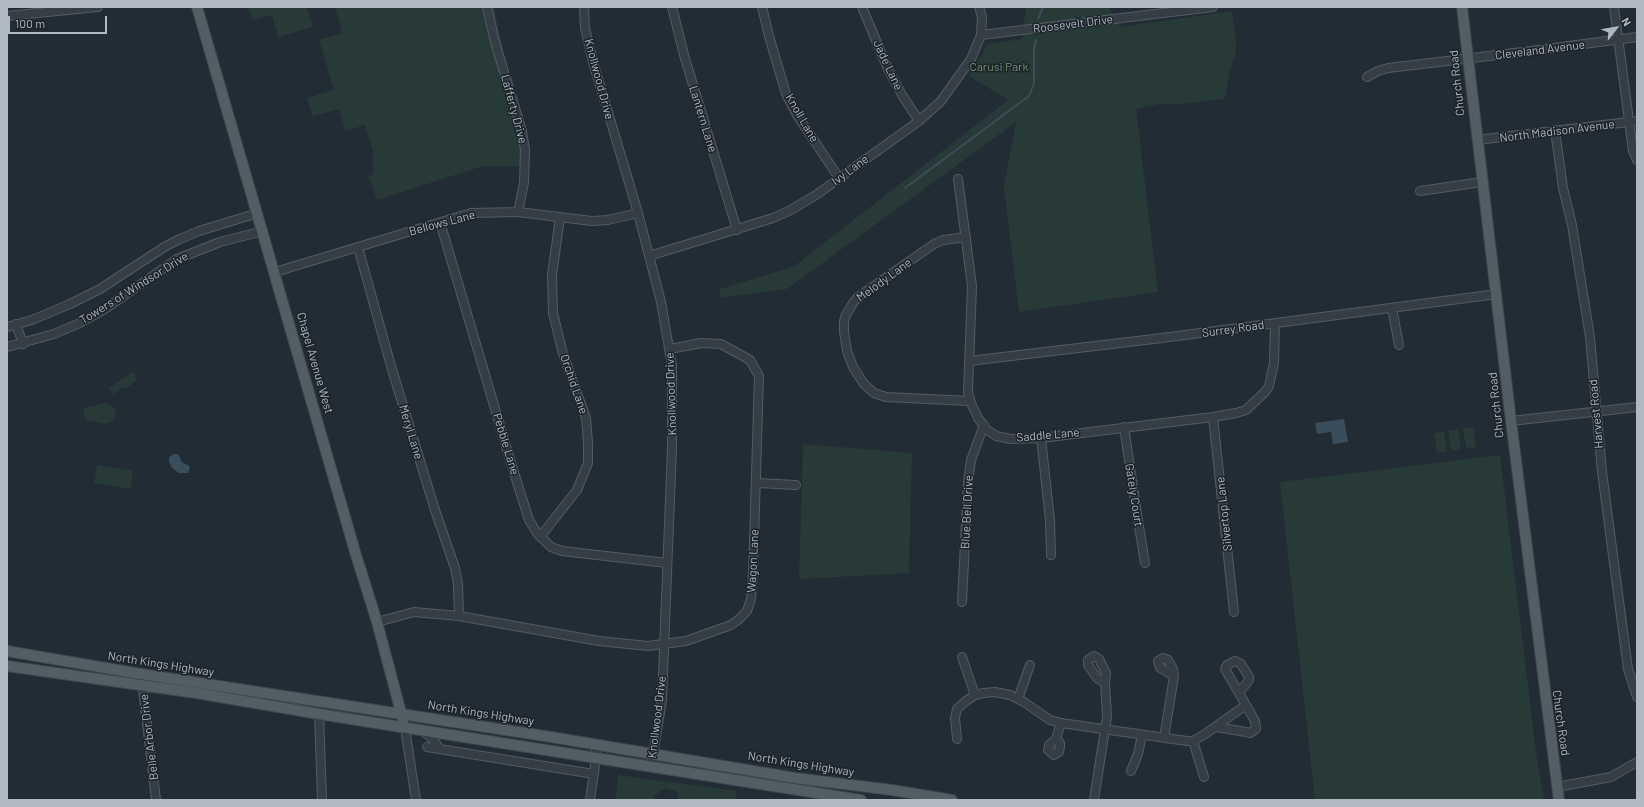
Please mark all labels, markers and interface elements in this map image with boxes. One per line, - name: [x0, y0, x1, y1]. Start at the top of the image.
- scale bar: [10, 8, 109, 34]
- north arrow: [1596, 8, 1636, 48]
- street label: Roosevelt Drive: [1032, 12, 1114, 36]
- text: N: [1619, 15, 1634, 28]
- text: 100 m: [15, 16, 45, 30]
- street label: Knollwood Drive: [581, 37, 617, 121]
- street label: Jade Lane: [870, 37, 906, 93]
- street label: Cleveland Avenue: [1494, 37, 1586, 63]
- street label: Church Road: [1446, 49, 1468, 117]
- park label: Carusi Park: [970, 60, 1028, 74]
- street label: Lafferty Drive: [498, 73, 530, 145]
- street label: Lantern Lane: [686, 84, 720, 154]
- street label: Knoll Lane: [782, 91, 822, 145]
- street label: North Madison Avenue: [1499, 117, 1615, 145]
- street label: Ivy Lane: [829, 152, 871, 188]
- street label: Bellows Lane: [407, 207, 477, 239]
- street label: Towers of Windsor Drive: [77, 249, 191, 327]
- street label: Melody Lane: [854, 255, 914, 305]
- street label: Chapel Avenue West: [294, 311, 336, 415]
- street label: Surrey Road: [1201, 317, 1265, 341]
- street label: Orchid Lane: [557, 352, 591, 416]
- street label: Knollwood Drive: [662, 352, 680, 436]
- street label: Church Road: [1485, 371, 1507, 439]
- street label: Harvest Road: [1586, 379, 1606, 449]
- street label: Meryl Lane: [396, 403, 426, 461]
- street label: Pebble Lane: [490, 411, 522, 477]
- street label: Saddle Lane: [1016, 425, 1080, 445]
- street label: Gately Court: [1122, 462, 1146, 528]
- street label: Blue Bell Drive: [958, 475, 976, 549]
- street label: Silvertop Lane: [1213, 476, 1235, 552]
- street label: Wagon Lane: [744, 529, 762, 593]
- street label: North Kings Highway: [107, 648, 215, 680]
- street label: Knollwood Drive: [645, 675, 669, 759]
- street label: Church Road: [1549, 689, 1573, 757]
- street label: Belle Arbor Drive: [137, 693, 161, 781]
- street label: North Kings Highway: [427, 697, 535, 729]
- street label: North Kings Highway: [747, 748, 855, 780]

